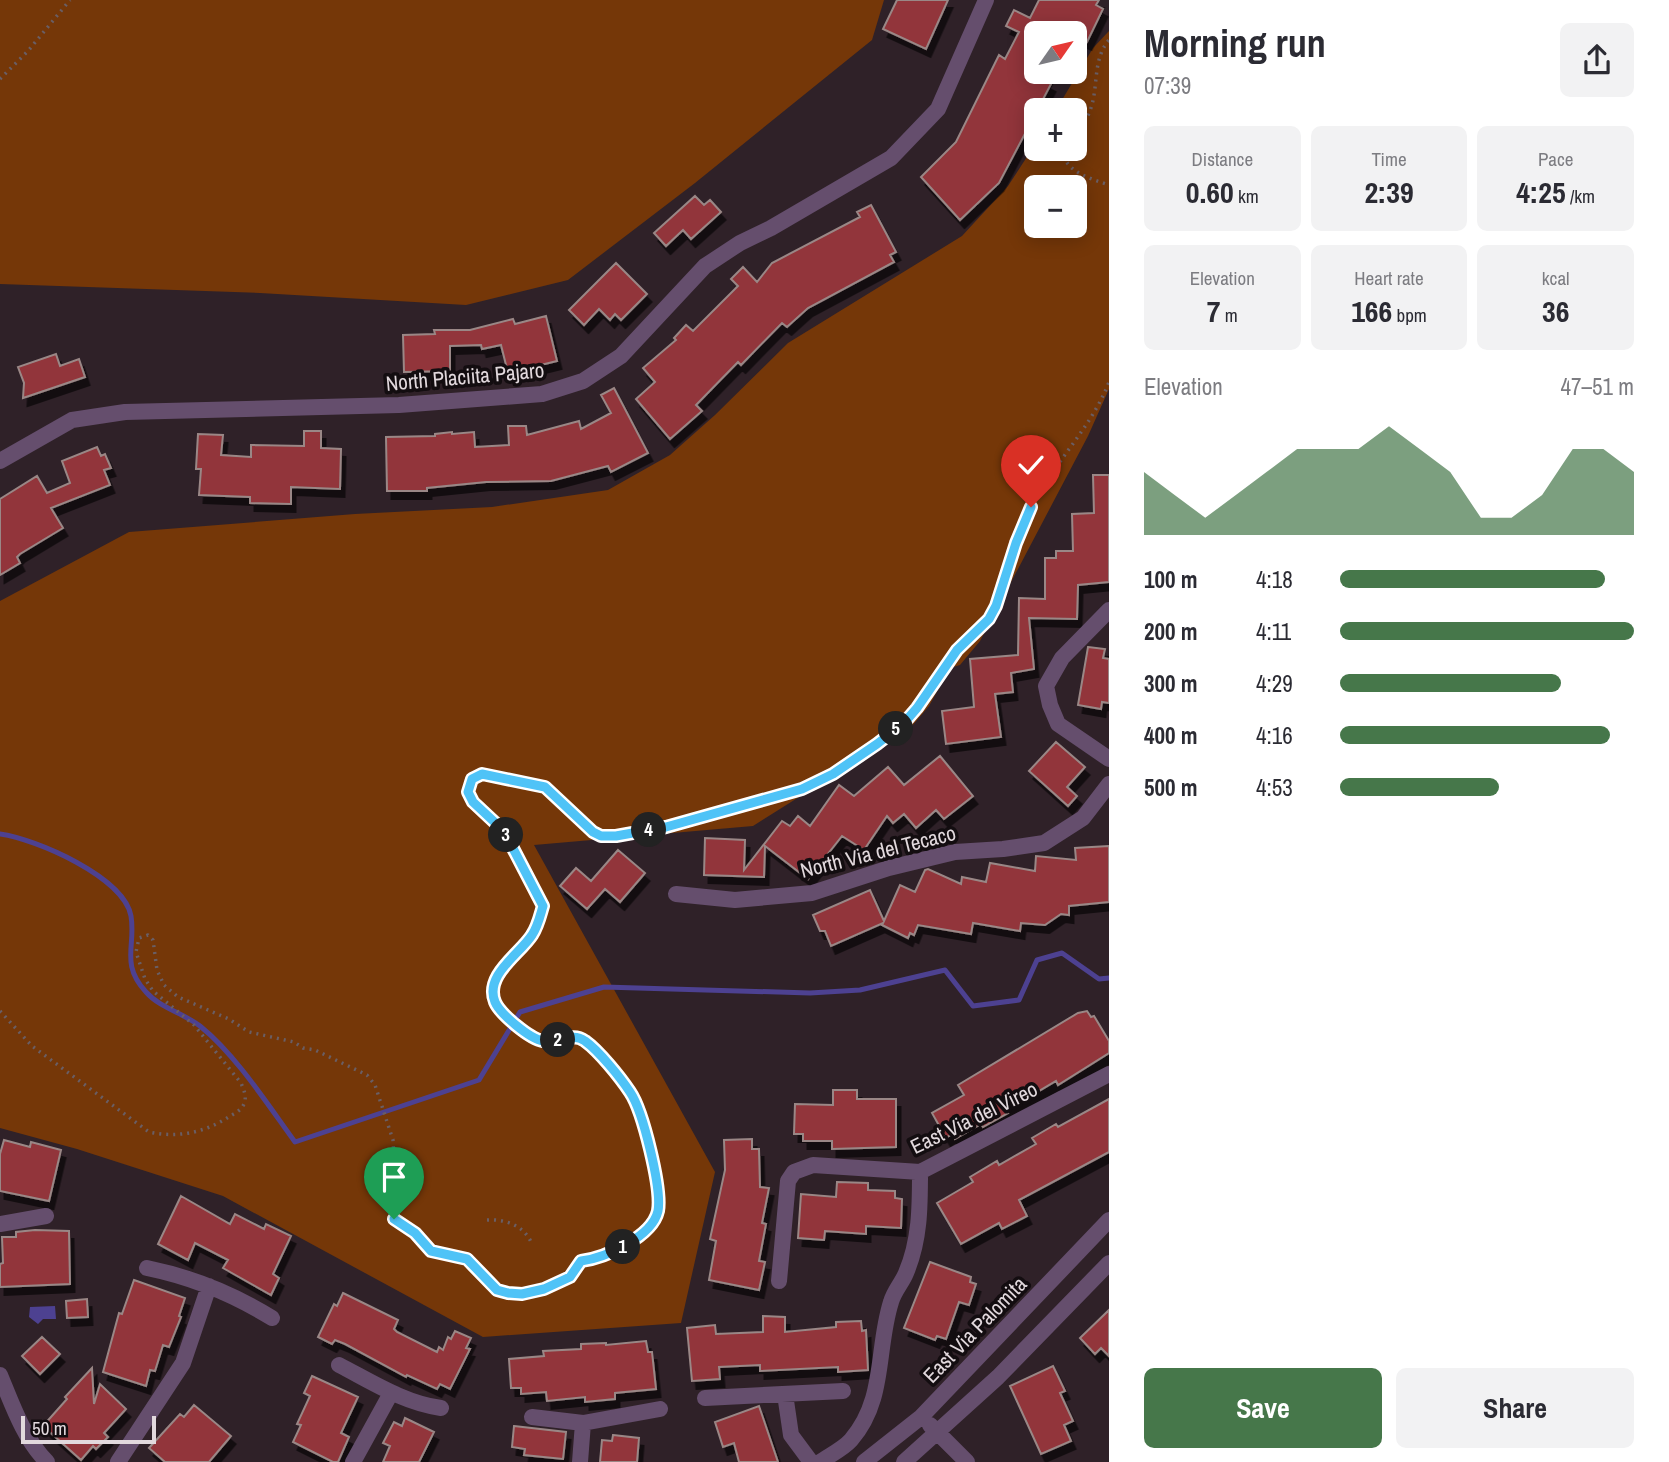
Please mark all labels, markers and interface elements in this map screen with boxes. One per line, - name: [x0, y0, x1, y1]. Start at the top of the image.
- text: Morning run: [1144, 18, 1326, 69]
- north arrow: [1024, 21, 1087, 84]
- map controls: [1024, 21, 1087, 238]
- button: share: [1560, 23, 1634, 97]
- text: 07:39: [1144, 70, 1191, 101]
- button: +: [1024, 98, 1087, 161]
- text: Distance: [1192, 146, 1253, 172]
- text: Time: [1371, 146, 1407, 172]
- text: Pace: [1538, 146, 1573, 172]
- text: 0.60: [1186, 172, 1234, 212]
- text: 2:39: [1364, 172, 1414, 212]
- text: 4:25: [1516, 172, 1566, 212]
- button: −: [1024, 175, 1087, 238]
- text: km: [1234, 183, 1259, 209]
- text: /km: [1566, 183, 1595, 209]
- text: Elevation: [1190, 265, 1255, 291]
- text: Heart rate: [1354, 265, 1424, 291]
- text: kcal: [1542, 265, 1570, 291]
- text: 7: [1207, 291, 1221, 331]
- text: 166: [1351, 291, 1392, 331]
- text: 36: [1542, 291, 1569, 331]
- text: m: [1221, 302, 1238, 328]
- text: bpm: [1392, 302, 1427, 328]
- street label: North Placiita Pajaro: [385, 355, 545, 398]
- text: Elevation: [1144, 371, 1223, 402]
- text: 47–51 m: [1561, 371, 1634, 402]
- pin: [1001, 435, 1061, 507]
- icon: check: [1012, 446, 1050, 484]
- text: 100 m: [1144, 564, 1197, 595]
- text: 4:18: [1256, 564, 1293, 595]
- text: 200 m: [1144, 616, 1197, 647]
- text: 4:11: [1256, 616, 1291, 647]
- text: 300 m: [1144, 668, 1197, 699]
- text: 4:29: [1256, 668, 1293, 699]
- pin: 5: [878, 712, 914, 746]
- text: 5: [891, 715, 900, 741]
- text: 400 m: [1144, 720, 1197, 751]
- text: 4:16: [1256, 720, 1293, 751]
- text: 500 m: [1144, 772, 1197, 803]
- text: 4:53: [1256, 772, 1293, 803]
- pin: 4: [632, 812, 666, 848]
- text: 4: [644, 816, 653, 842]
- pin: 3: [489, 818, 524, 852]
- street label: North Via del Tecaco: [797, 818, 959, 885]
- text: 3: [501, 821, 510, 847]
- pin: 2: [540, 1023, 576, 1058]
- text: 2: [553, 1026, 562, 1052]
- street label: East Via del Vireo: [905, 1074, 1042, 1161]
- pin: [364, 1147, 424, 1219]
- icon: arrive: [375, 1158, 413, 1196]
- pin: 1: [606, 1230, 640, 1264]
- text: 1: [618, 1233, 627, 1259]
- street label: East Via Palomita: [916, 1270, 1033, 1389]
- button: Save: [1144, 1368, 1382, 1448]
- button: Share: [1396, 1368, 1634, 1448]
- scale bar: [21, 1413, 156, 1445]
- text: 50 m: [32, 1415, 67, 1441]

